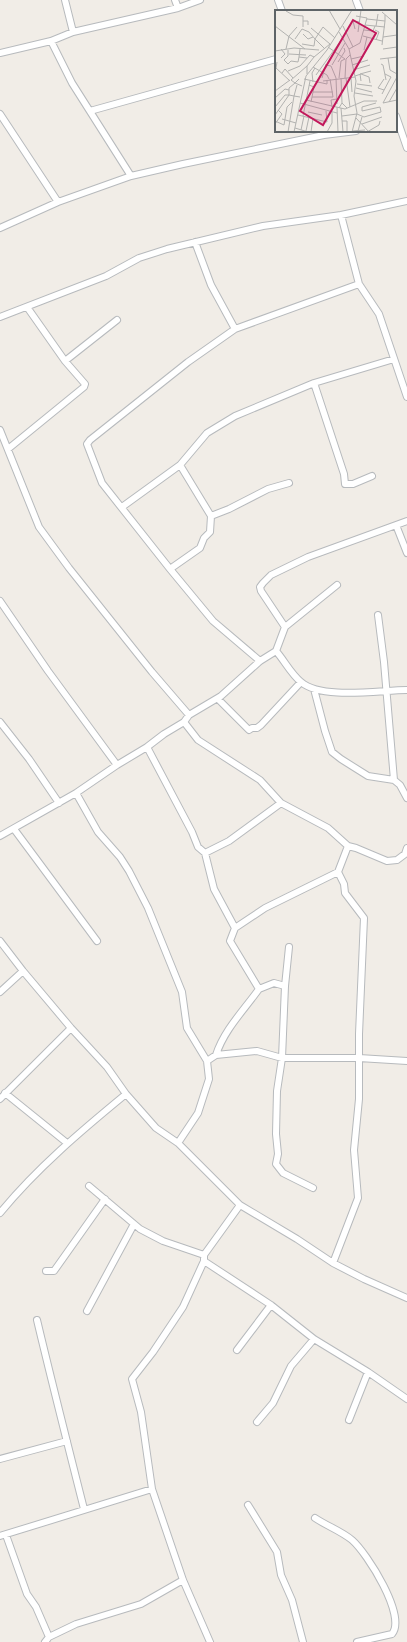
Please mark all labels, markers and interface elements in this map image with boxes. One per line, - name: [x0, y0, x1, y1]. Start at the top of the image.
- inset map: [275, 10, 397, 132]

